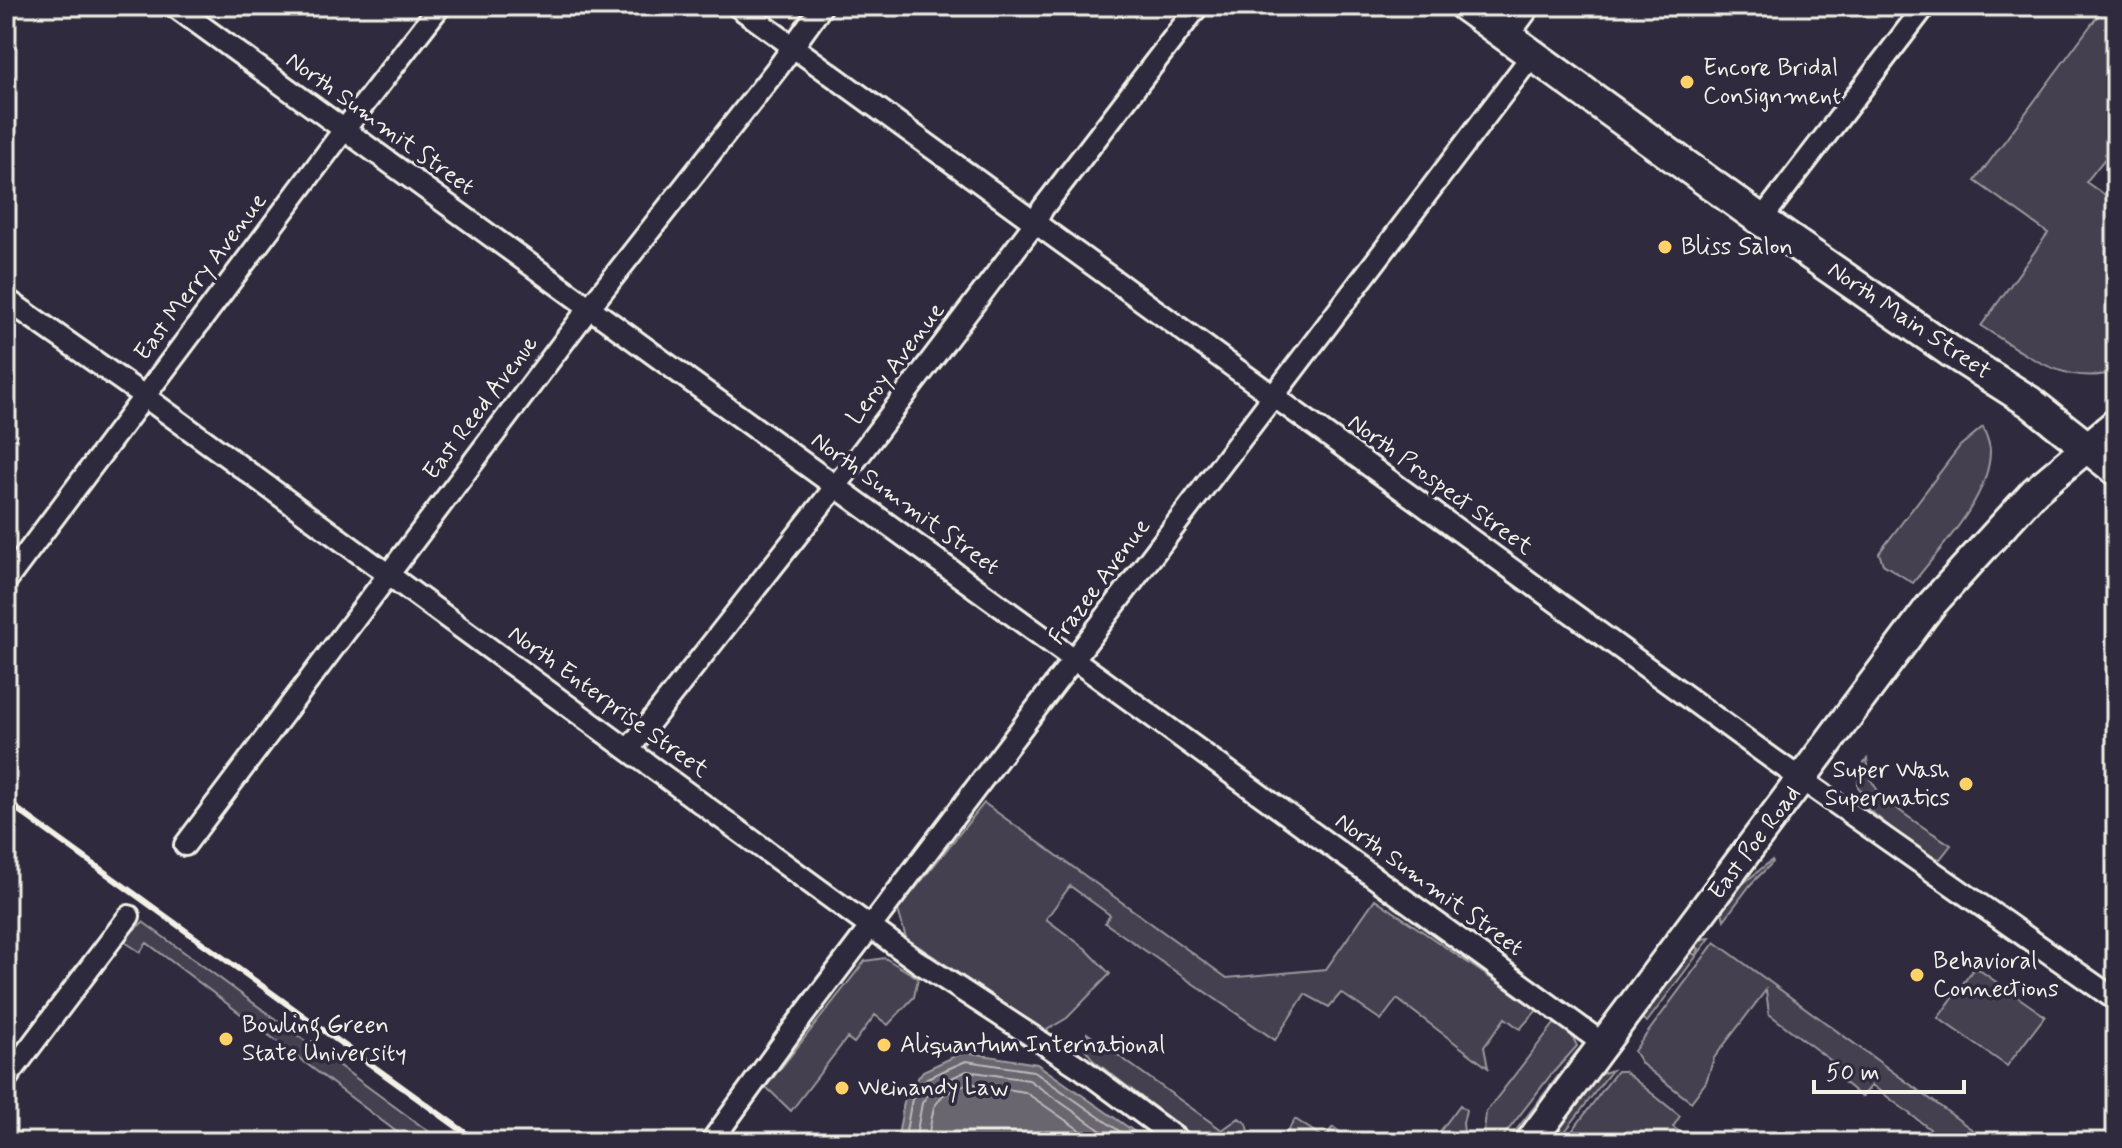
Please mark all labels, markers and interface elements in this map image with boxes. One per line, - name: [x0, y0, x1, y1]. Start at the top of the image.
- street label: North Summit Street: [280, 45, 480, 203]
- place label: Encore Bridal Consignment: [1703, 53, 1841, 112]
- marker: Encore Bridal Consignment: [1678, 73, 1696, 91]
- street label: East Merry Avenue: [128, 187, 274, 367]
- place label: Bliss Salon: [1681, 232, 1793, 263]
- marker: Bliss Salon: [1656, 238, 1674, 256]
- street label: North Main Street: [1821, 255, 1997, 387]
- street label: Leroy Avenue: [840, 296, 952, 431]
- street label: East Reed Avenue: [416, 330, 546, 486]
- street label: North Prospect Street: [1341, 407, 1539, 563]
- street label: North Summit Street: [805, 425, 1005, 583]
- street label: Frazee Avenue: [1042, 512, 1158, 652]
- street label: North Enterprise Street: [501, 619, 715, 785]
- place label: Super Wash Supermatics: [1825, 755, 1950, 814]
- marker: Super Wash Supermatics: [1957, 775, 1975, 793]
- street label: East Poe Road: [1702, 780, 1808, 906]
- street label: North Summit Street: [1329, 806, 1529, 964]
- place label: Behavioral Connections: [1933, 946, 2059, 1005]
- marker: Behavioral Connections: [1908, 966, 1926, 984]
- place label: Bowling Green State University: [242, 1010, 407, 1069]
- marker: Bowling Green State University: [217, 1030, 235, 1048]
- place label: Aliquantum International: [900, 1030, 1165, 1061]
- marker: Aliquantum International: [875, 1036, 893, 1054]
- scale bar: [1814, 1044, 1964, 1094]
- text: 50 m: [1826, 1058, 1880, 1089]
- place label: Weinandy Law: [858, 1073, 1008, 1104]
- marker: Weinandy Law: [833, 1079, 851, 1097]

